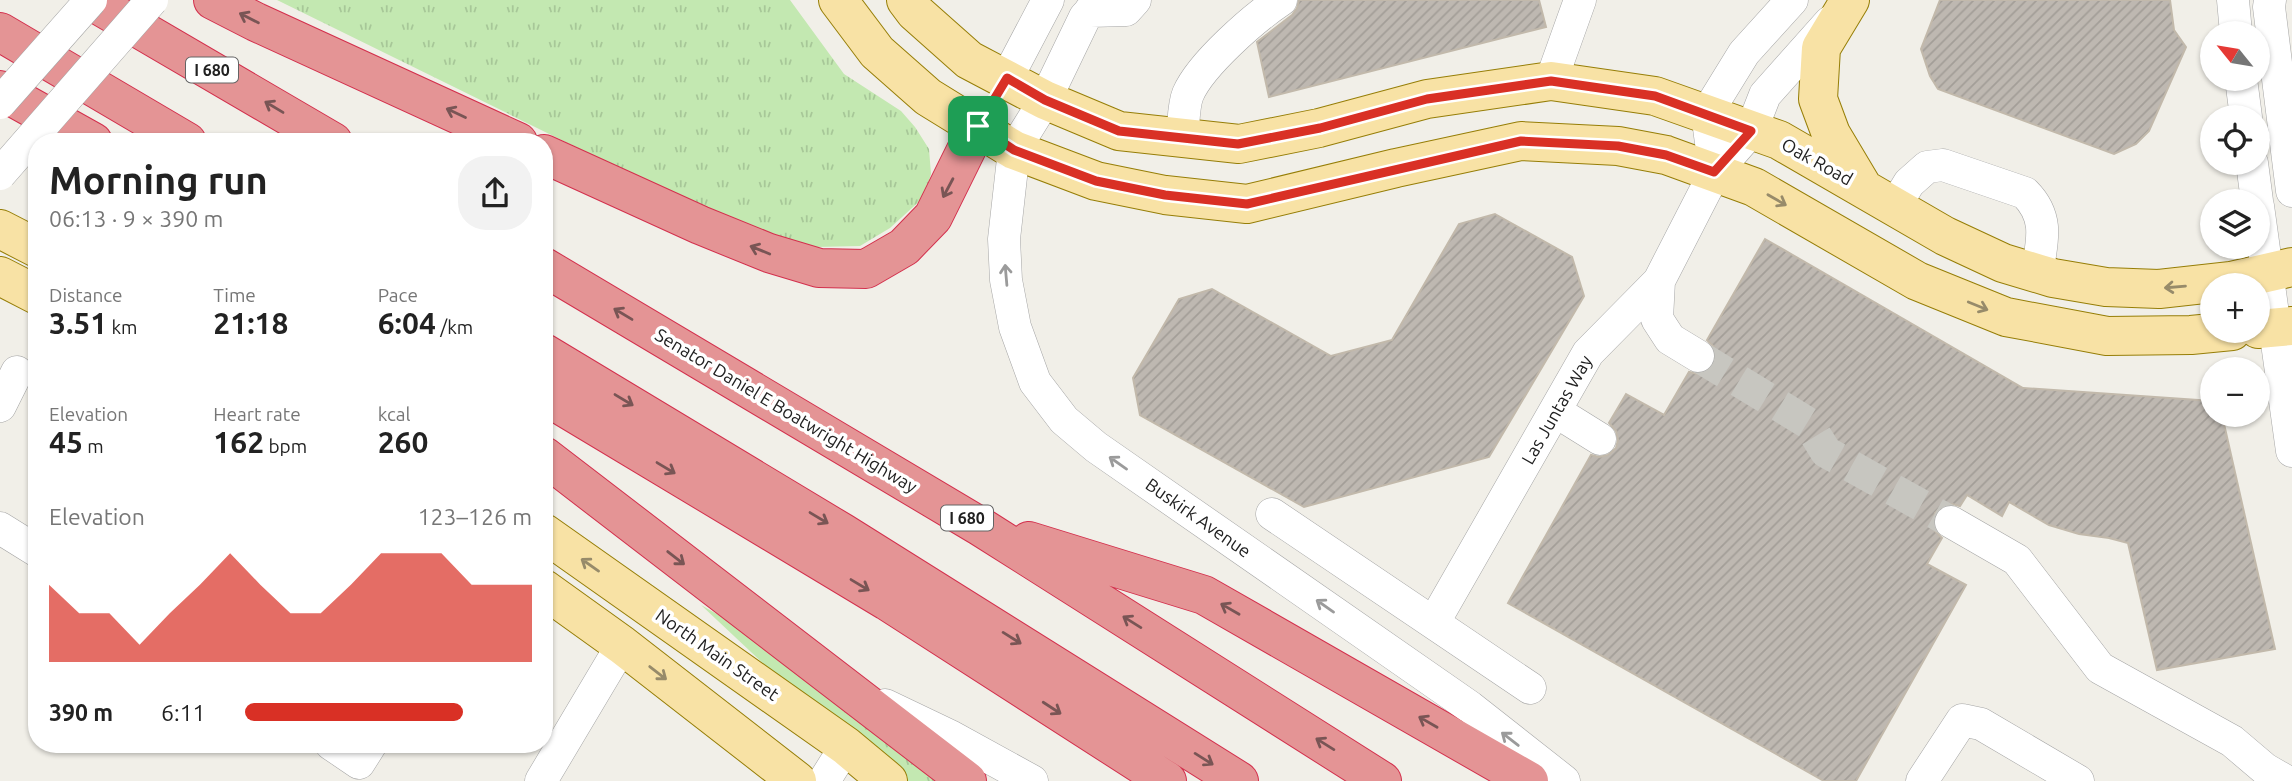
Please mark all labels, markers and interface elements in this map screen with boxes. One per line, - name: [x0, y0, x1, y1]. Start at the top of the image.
- one-way arrow: [239, 11, 260, 25]
- north arrow: [2200, 21, 2270, 91]
- map controls: [2200, 21, 2270, 427]
- road number: I 680: [186, 58, 238, 82]
- pin: [948, 96, 1008, 156]
- one-way arrow: [265, 100, 285, 114]
- button: locate: [2200, 105, 2270, 175]
- one-way arrow: [446, 106, 467, 119]
- icon: arrive: [959, 107, 997, 145]
- street label: Oak Road: [1779, 133, 1856, 189]
- button: share: [458, 156, 532, 230]
- text: Morning run: [49, 159, 268, 201]
- one-way arrow: [941, 177, 955, 197]
- button: layers: [2200, 189, 2270, 259]
- one-way arrow: [1766, 194, 1786, 208]
- text: 06:13 · 9 × 390 m: [49, 206, 223, 231]
- one-way arrow: [750, 242, 771, 255]
- one-way arrow: [1000, 265, 1013, 287]
- button: +: [2200, 273, 2270, 343]
- one-way arrow: [2164, 281, 2187, 294]
- text: Distance: [49, 284, 123, 306]
- text: Time: [213, 284, 256, 306]
- text: Pace: [378, 284, 418, 306]
- one-way arrow: [1966, 300, 1988, 313]
- text: 3.51: [49, 306, 107, 340]
- text: 21:18: [213, 306, 288, 340]
- text: 6:04: [378, 306, 436, 340]
- one-way arrow: [614, 307, 634, 321]
- text: km: [107, 316, 137, 338]
- text: /km: [436, 316, 473, 338]
- street label: Senator Daniel E Boatwright Highway: [652, 324, 921, 497]
- street label: Las Juntas Way: [1517, 351, 1596, 467]
- button: −: [2200, 357, 2270, 427]
- one-way arrow: [613, 394, 633, 408]
- text: Elevation: [49, 403, 128, 425]
- text: Heart rate: [213, 403, 301, 425]
- text: kcal: [378, 403, 410, 425]
- text: 45: [49, 425, 83, 459]
- text: 162: [213, 425, 264, 459]
- text: 260: [378, 425, 428, 459]
- text: m: [83, 435, 104, 457]
- text: bpm: [264, 435, 307, 457]
- one-way arrow: [1109, 456, 1128, 470]
- one-way arrow: [655, 461, 675, 475]
- street label: Buskirk Avenue: [1142, 474, 1255, 561]
- text: Elevation: [49, 504, 145, 529]
- text: 123–126 m: [418, 504, 532, 529]
- road number: I 680: [941, 505, 993, 530]
- one-way arrow: [808, 512, 828, 526]
- one-way arrow: [666, 550, 685, 565]
- one-way arrow: [581, 558, 600, 572]
- one-way arrow: [850, 579, 870, 593]
- one-way arrow: [1316, 599, 1335, 613]
- one-way arrow: [1221, 602, 1241, 616]
- street label: North Main Street: [652, 604, 783, 704]
- one-way arrow: [1123, 615, 1143, 629]
- one-way arrow: [1001, 632, 1021, 646]
- one-way arrow: [648, 666, 667, 681]
- text: 390 m: [49, 700, 113, 725]
- text: 6:11: [161, 700, 206, 725]
- one-way arrow: [1042, 701, 1062, 715]
- one-way arrow: [1418, 715, 1438, 729]
- one-way arrow: [1501, 731, 1520, 746]
- one-way arrow: [1315, 736, 1335, 750]
- one-way arrow: [1194, 753, 1214, 767]

